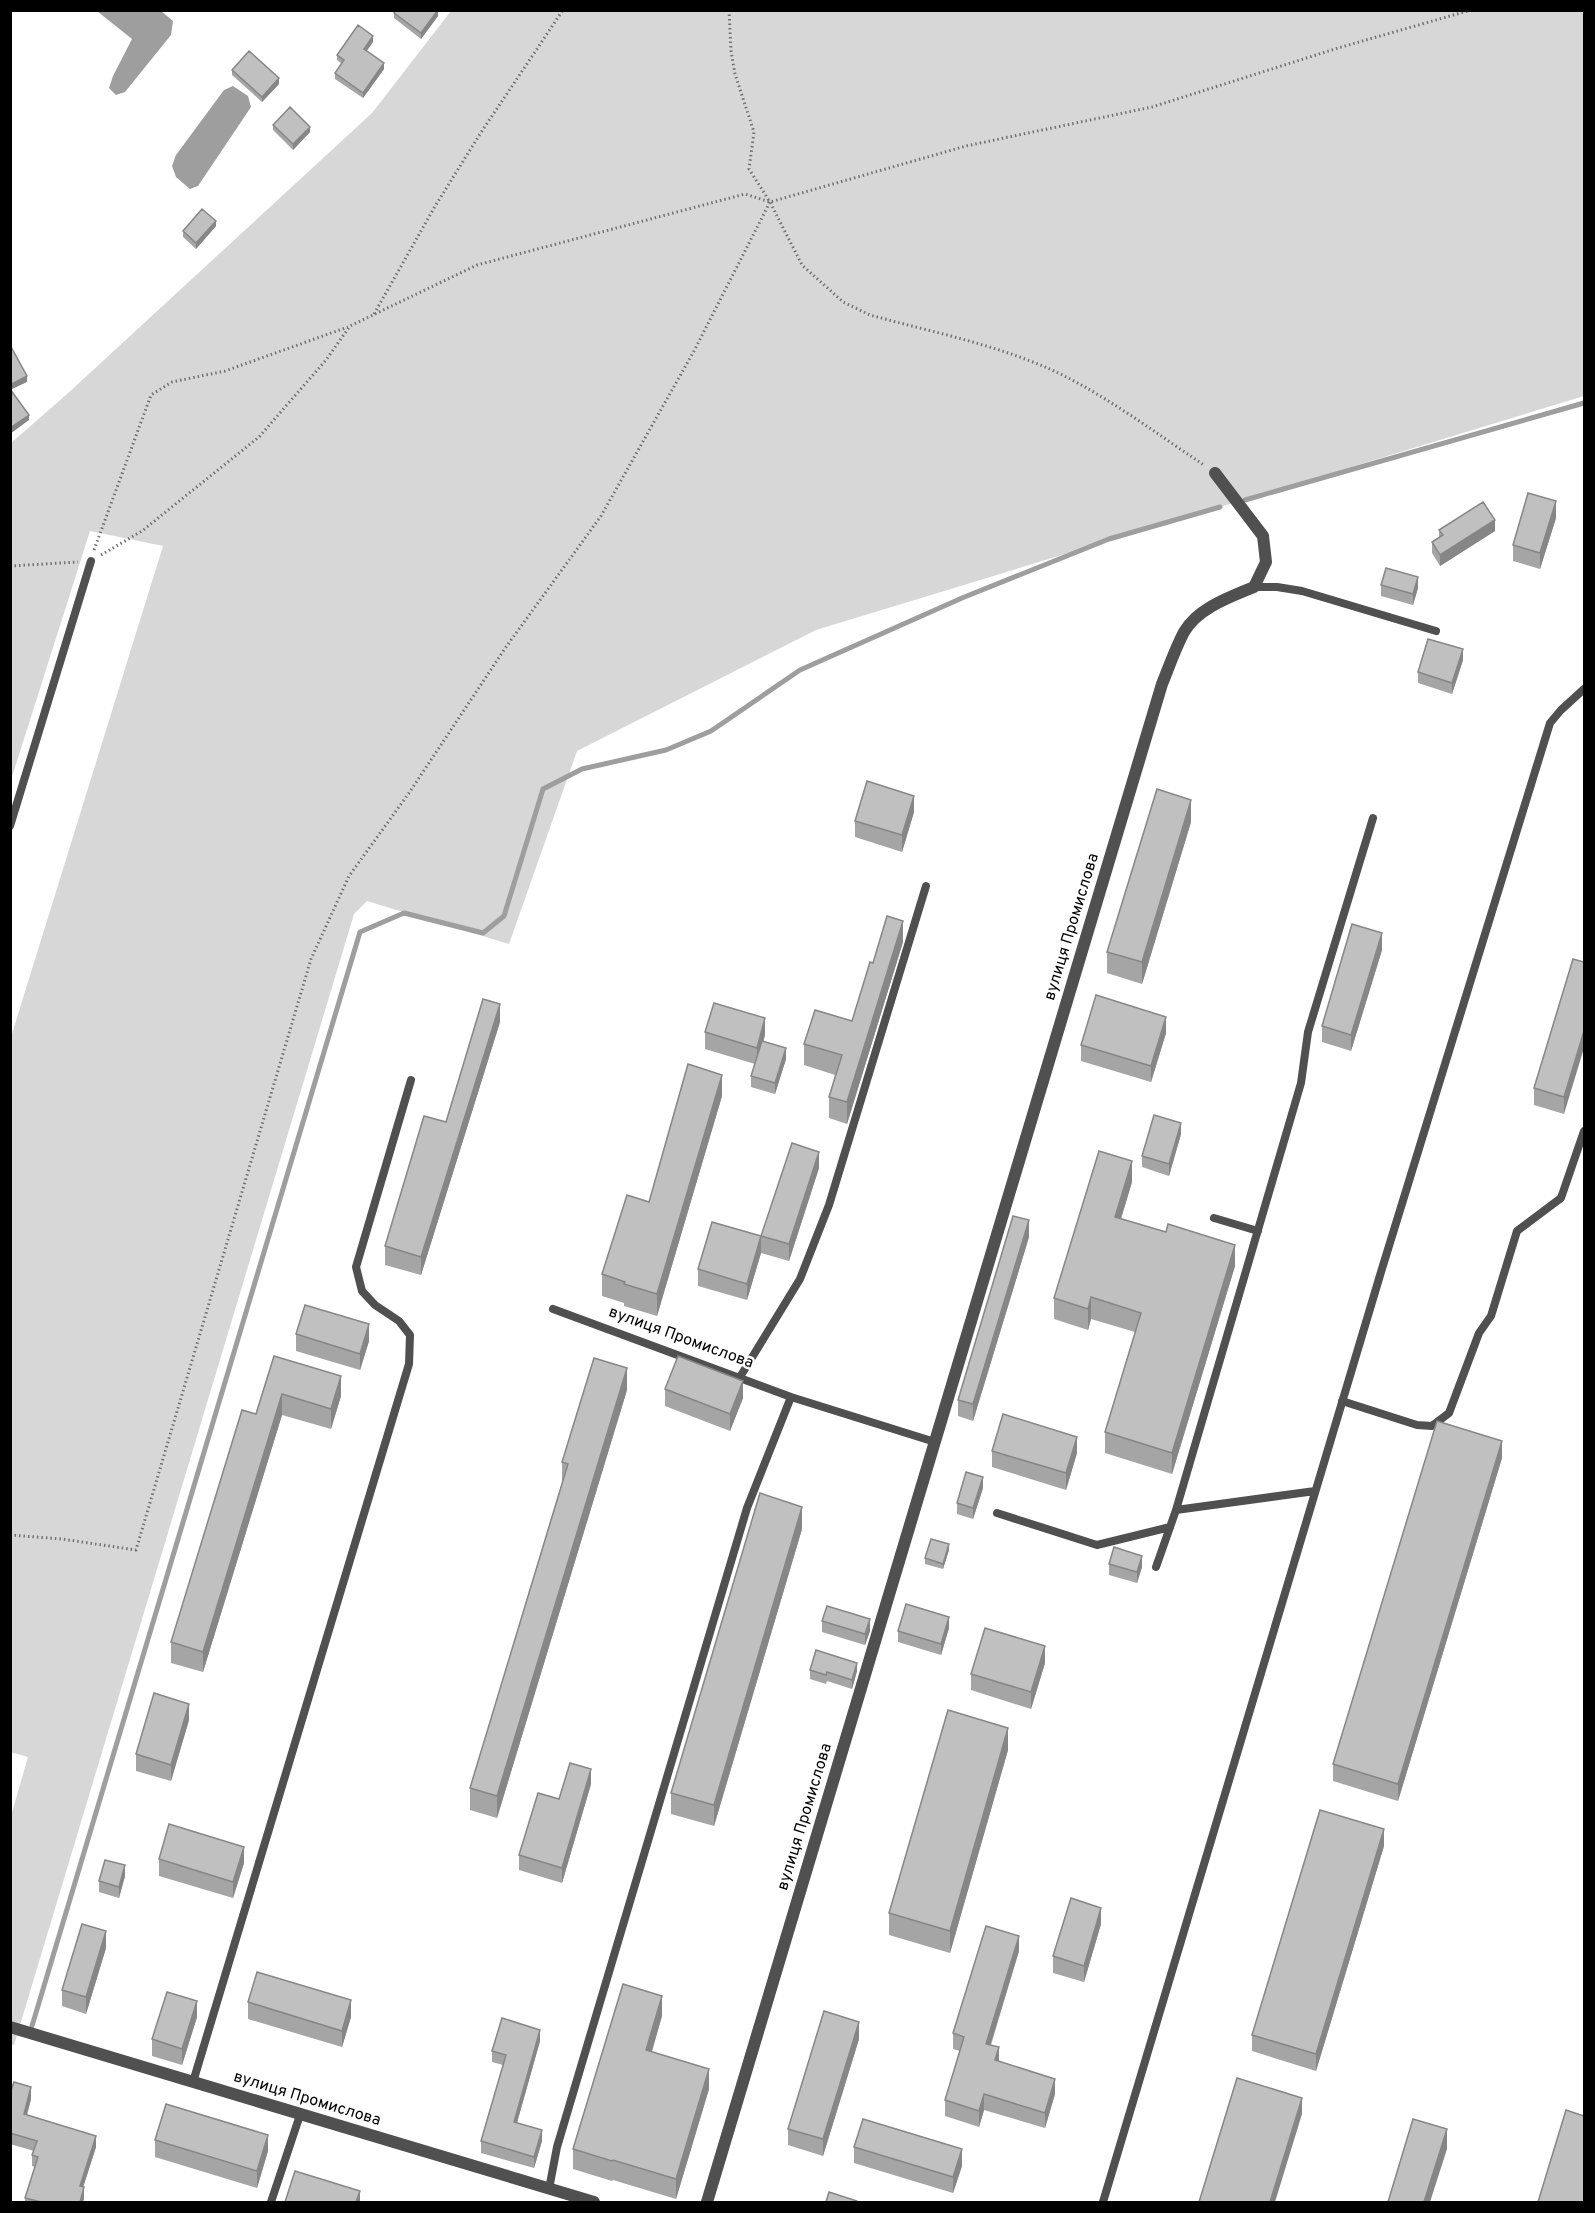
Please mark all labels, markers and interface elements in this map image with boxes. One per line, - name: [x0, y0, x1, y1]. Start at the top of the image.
- street label: вулиця Промислова: [1040, 851, 1104, 1003]
- street label: вулиця Промислова: [606, 1302, 756, 1374]
- street label: вулиця Промислова: [773, 1741, 837, 1893]
- street label: вулиця Промислова: [231, 2067, 383, 2131]

